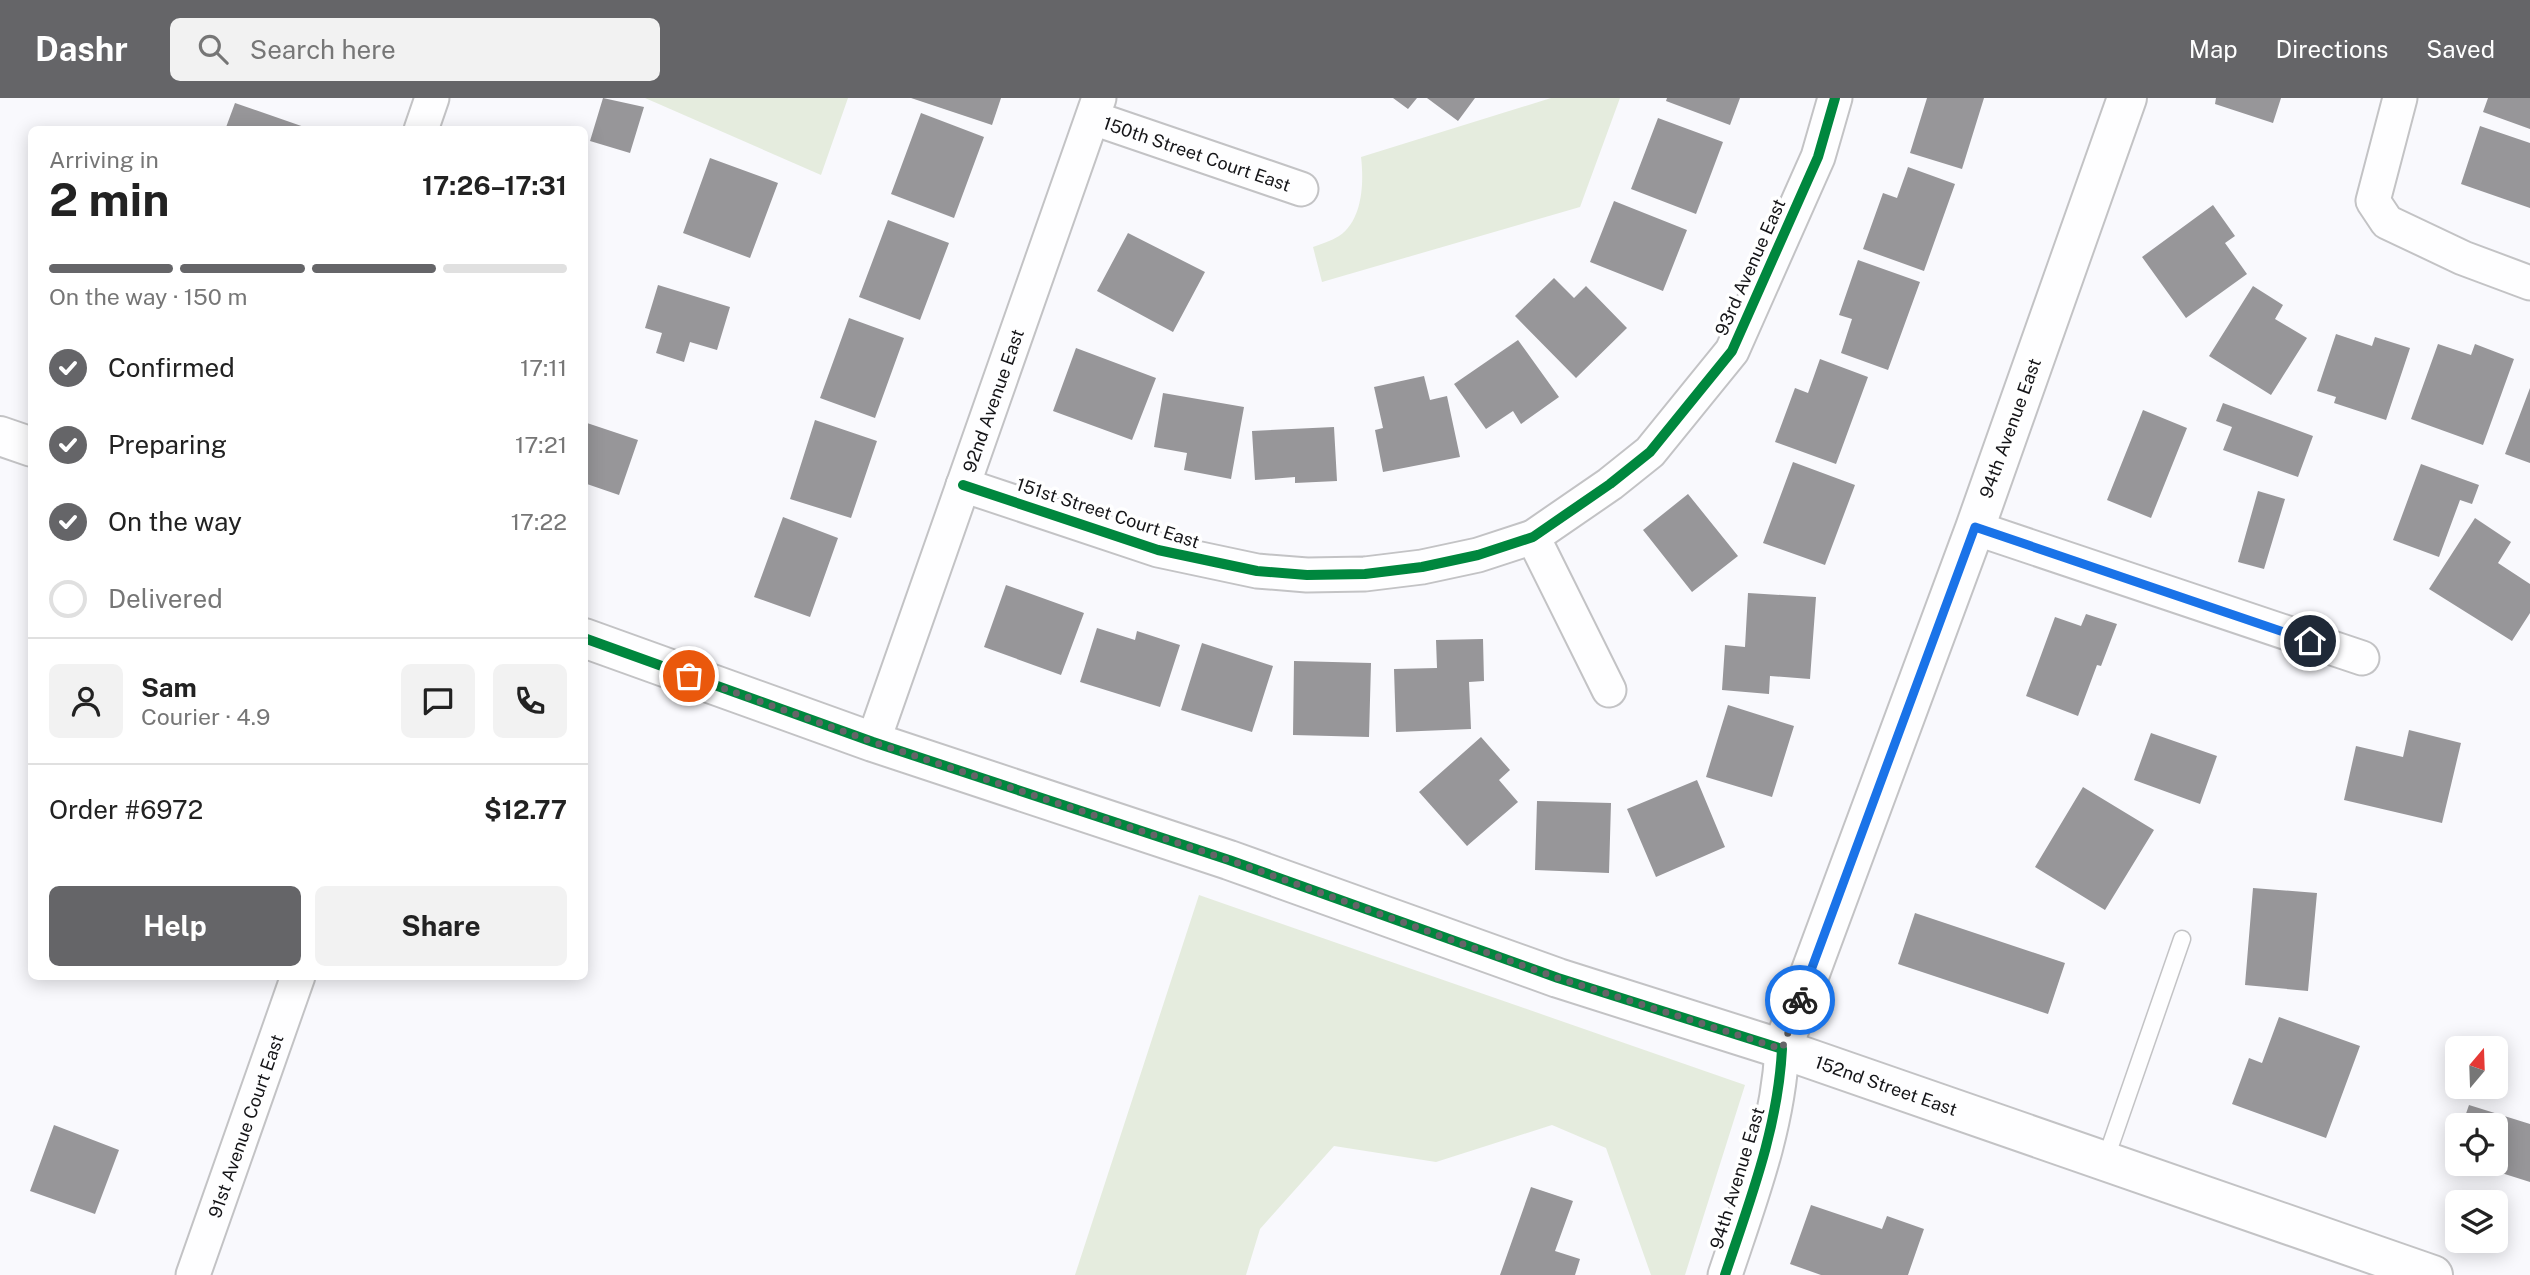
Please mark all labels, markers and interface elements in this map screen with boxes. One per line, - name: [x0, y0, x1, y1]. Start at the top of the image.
- search box: [170, 18, 660, 81]
- text: Dashr: [35, 30, 128, 68]
- icon: search: [194, 30, 232, 68]
- text: Search here: [250, 34, 396, 65]
- text: Map: [2189, 35, 2238, 63]
- text: Directions: [2276, 35, 2388, 63]
- text: Saved: [2426, 35, 2495, 63]
- street label: 150th Street Court East: [1101, 112, 1294, 195]
- text: Arriving in: [49, 146, 159, 173]
- text: 17:26–17:31: [422, 170, 567, 201]
- text: 2 min: [49, 172, 169, 226]
- street label: 93rd Avenue East: [1710, 195, 1790, 339]
- text: On the way · 150 m: [49, 283, 247, 310]
- street label: 92nd Avenue East: [958, 326, 1028, 475]
- icon: check: [49, 349, 87, 387]
- text: Confirmed: [108, 352, 235, 383]
- text: 17:11: [520, 354, 567, 381]
- street label: 94th Avenue East: [1975, 355, 2045, 501]
- icon: check: [49, 426, 87, 464]
- text: Preparing: [108, 429, 227, 460]
- text: 17:21: [515, 431, 567, 458]
- street label: 151st Street Court East: [1014, 473, 1202, 553]
- icon: check: [49, 503, 87, 541]
- text: On the way: [108, 506, 242, 537]
- text: 17:22: [511, 508, 567, 535]
- text: Delivered: [108, 583, 223, 614]
- pin: [2280, 611, 2340, 671]
- icon: home: [2291, 622, 2329, 660]
- pin: [659, 646, 719, 706]
- icon: bag: [670, 657, 708, 695]
- button: person: [49, 664, 123, 738]
- button: chat: [401, 664, 475, 738]
- button: phone: [493, 664, 567, 738]
- text: Sam: [141, 672, 197, 703]
- text: Courier · 4.9: [141, 703, 270, 730]
- text: Order #6972: [49, 794, 203, 825]
- text: $12.77: [484, 794, 567, 825]
- button: Help: [49, 886, 301, 966]
- button: Share: [315, 886, 567, 966]
- courier: [1765, 965, 1835, 1035]
- icon: bike: [1781, 981, 1819, 1019]
- street label: 91st Avenue Court East: [203, 1031, 287, 1221]
- north arrow: [2445, 1036, 2508, 1099]
- map controls: [2445, 1036, 2508, 1253]
- street label: 152nd Street East: [1812, 1051, 1960, 1120]
- street label: 94th Avenue East: [1705, 1105, 1769, 1251]
- button: locate: [2445, 1113, 2508, 1176]
- button: layers: [2445, 1190, 2508, 1253]

